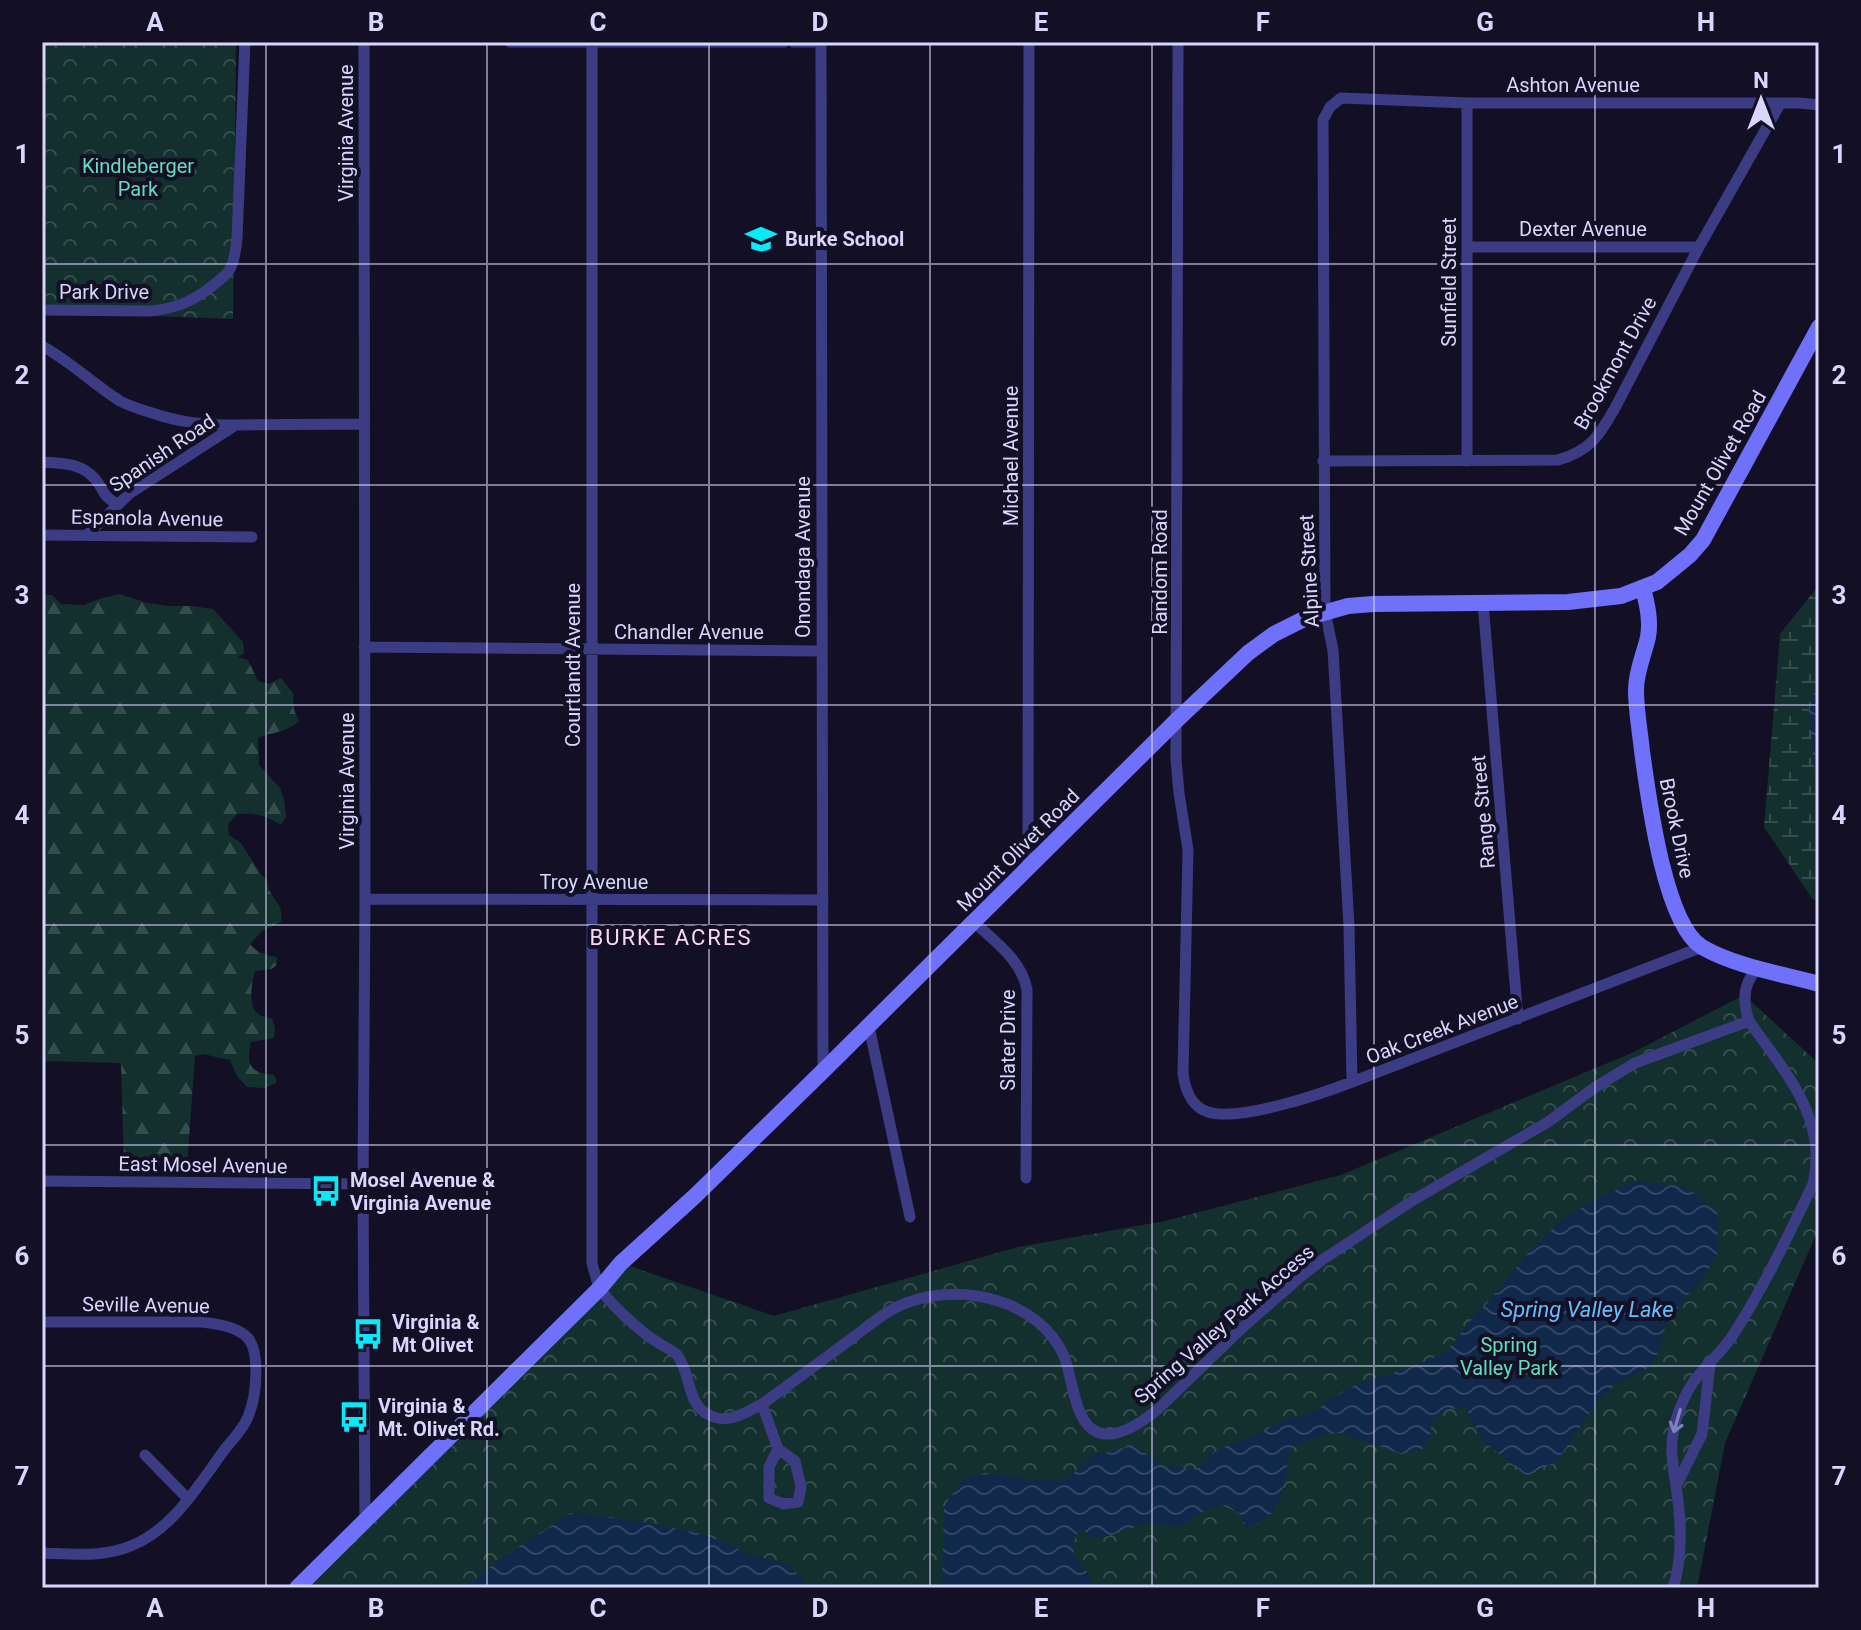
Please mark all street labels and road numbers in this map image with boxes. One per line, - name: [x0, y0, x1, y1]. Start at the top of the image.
- street label: Virginia Avenue: [334, 64, 358, 202]
- street label: Ashton Avenue: [1506, 73, 1640, 97]
- street label: Sunfield Street: [1437, 217, 1461, 347]
- street label: Dexter Avenue: [1519, 217, 1647, 241]
- street label: Park Drive: [59, 280, 149, 304]
- street label: Brookmont Drive: [1569, 292, 1661, 434]
- street label: Michael Avenue: [999, 386, 1023, 526]
- street label: Mount Olivet Road: [1669, 386, 1771, 540]
- street label: Spanish Road: [105, 409, 219, 497]
- street label: Onondaga Avenue: [791, 476, 815, 638]
- street label: Espanola Avenue: [71, 505, 223, 531]
- street label: Random Road: [1148, 509, 1172, 635]
- street label: Alpine Street: [1294, 514, 1324, 628]
- street label: Courtlandt Avenue: [561, 583, 585, 747]
- street label: Chandler Avenue: [614, 620, 764, 644]
- street label: Virginia Avenue: [335, 712, 359, 850]
- street label: Range Street: [1466, 754, 1500, 870]
- street label: Brook Drive: [1655, 776, 1699, 880]
- street label: Mount Olivet Road: [952, 784, 1084, 916]
- street label: Troy Avenue: [540, 870, 648, 894]
- street label: Slater Drive: [996, 989, 1020, 1091]
- street label: Oak Creek Avenue: [1363, 989, 1521, 1069]
- street label: East Mosel Avenue: [118, 1152, 288, 1178]
- street label: Spring Valley Park Access: [1129, 1239, 1319, 1409]
- street label: Seville Avenue: [82, 1292, 210, 1318]

